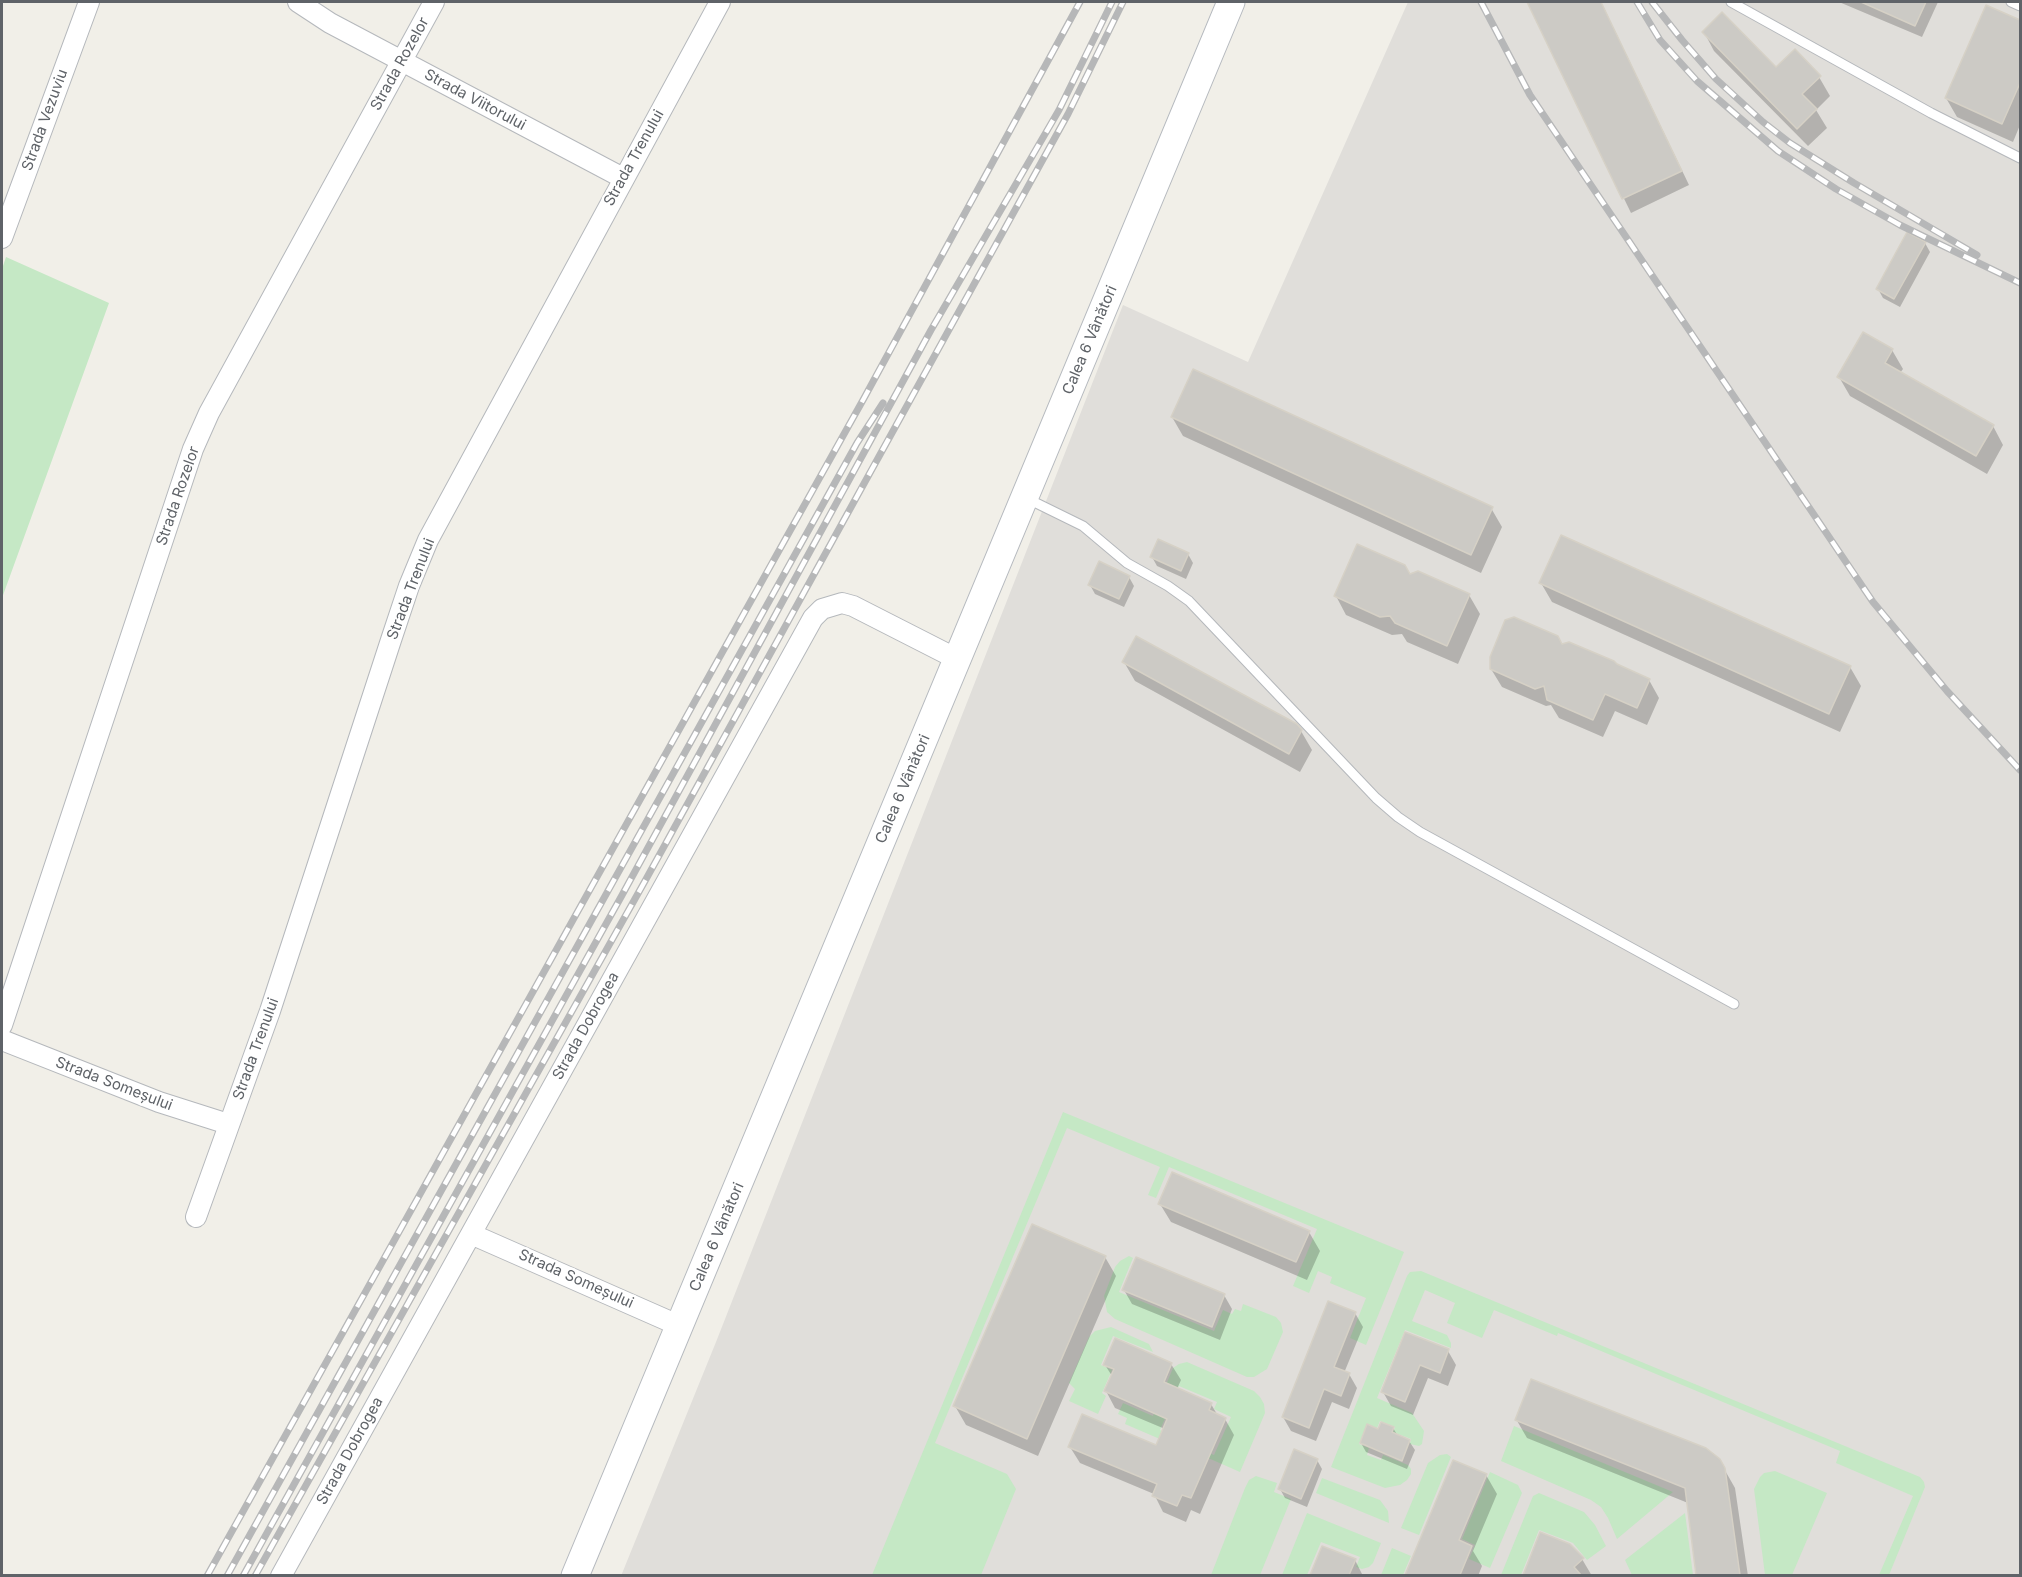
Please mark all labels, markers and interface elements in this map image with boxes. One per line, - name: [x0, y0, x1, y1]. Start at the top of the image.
- street label: Strada Rozelor: [367, 14, 433, 114]
- street label: Strada Viitorului: [421, 66, 529, 134]
- street label: Strada Vezuviu: [18, 67, 72, 173]
- street label: Strada Trenului: [600, 107, 668, 209]
- street label: Calea 6 Vânători: [1059, 283, 1121, 397]
- street label: Strada Rozelor: [153, 444, 203, 548]
- street label: Strada Trenului: [383, 536, 439, 642]
- street label: Calea 6 Vânători: [872, 732, 934, 846]
- street label: Strada Dobrogea: [549, 969, 623, 1083]
- street label: Strada Trenului: [229, 996, 283, 1102]
- street label: Strada Someșului: [53, 1053, 175, 1115]
- street label: Calea 6 Vânători: [686, 1180, 748, 1294]
- street label: Strada Someșului: [516, 1246, 636, 1312]
- street label: Strada Dobrogea: [313, 1394, 387, 1508]

